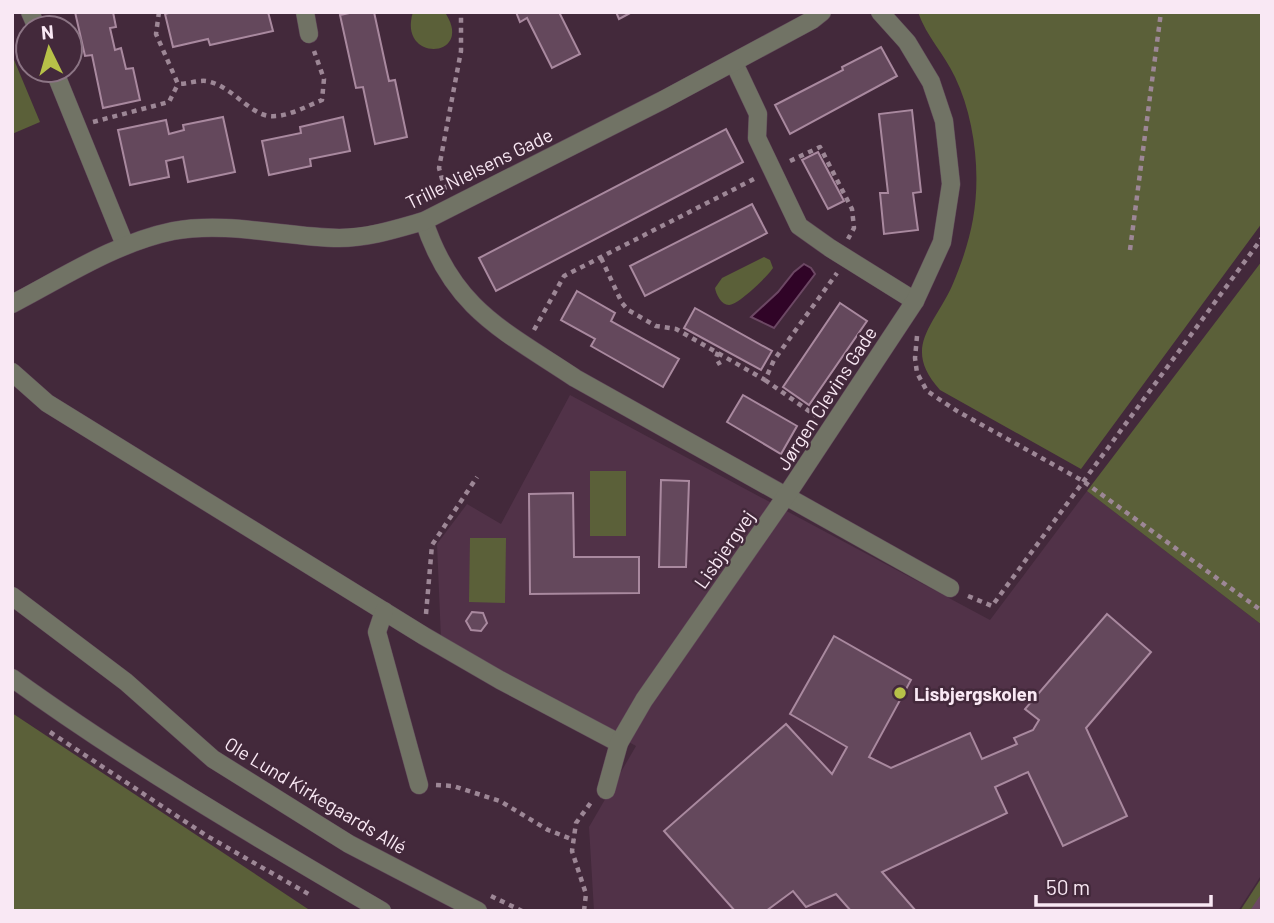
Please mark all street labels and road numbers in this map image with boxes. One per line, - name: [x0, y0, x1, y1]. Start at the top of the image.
- street label: Trille Nielsens Gade: [402, 122, 556, 214]
- street label: Jørgen Clevins Gade: [771, 322, 881, 474]
- street label: Lisbjergvej: [689, 505, 759, 593]
- street label: Ole Lund Kirkegaards Allé: [221, 732, 411, 858]

